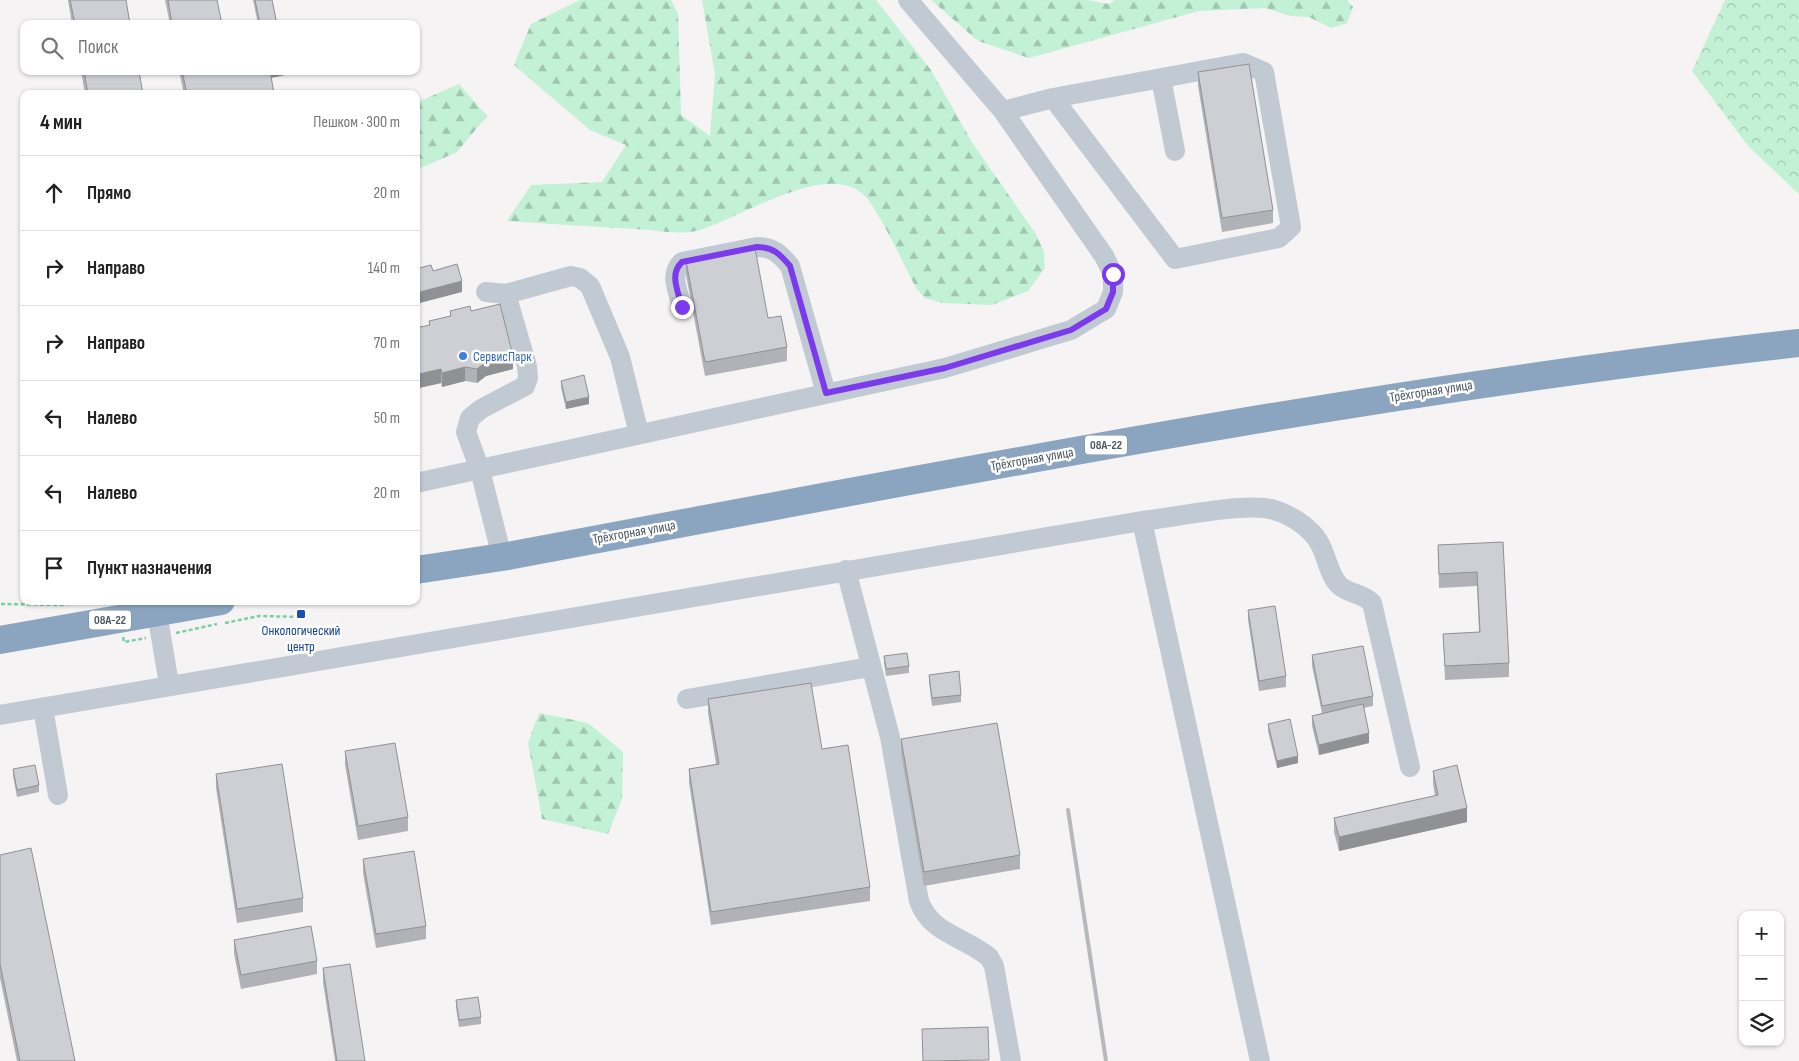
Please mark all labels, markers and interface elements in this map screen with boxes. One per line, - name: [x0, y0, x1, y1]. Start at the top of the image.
- search box: [20, 20, 420, 75]
- icon: search: [38, 34, 66, 62]
- text: Поиск: [78, 36, 118, 59]
- text: 4 мин: [40, 110, 82, 135]
- text: Пешком · 300 m: [313, 113, 400, 132]
- icon: ahead: [40, 179, 68, 207]
- text: Прямо: [87, 182, 131, 205]
- text: 20 m: [373, 184, 400, 203]
- icon: right: [40, 254, 68, 282]
- text: Направо: [87, 257, 145, 280]
- text: 140 m: [368, 259, 400, 278]
- route start: [1102, 263, 1125, 286]
- route end: [671, 296, 694, 319]
- icon: right: [40, 329, 68, 357]
- text: Направо: [87, 332, 145, 355]
- text: 70 m: [374, 334, 400, 353]
- place label: СервисПарк: [473, 348, 532, 365]
- marker: СервисПарк: [457, 350, 469, 362]
- street label: Трёхгорная улица: [1388, 376, 1474, 406]
- icon: left: [40, 404, 68, 432]
- text: Налево: [87, 407, 137, 430]
- text: 50 m: [374, 409, 400, 428]
- road number: 08А-22: [1085, 436, 1127, 454]
- street label: Трёхгорная улица: [989, 443, 1075, 475]
- icon: left: [40, 479, 68, 507]
- text: Налево: [87, 482, 137, 505]
- text: 20 m: [373, 484, 400, 503]
- street label: Трёхгорная улица: [591, 516, 677, 548]
- icon: arrive: [40, 554, 68, 582]
- text: Пункт назначения: [87, 557, 212, 580]
- marker: Онкологический центр: [295, 608, 307, 620]
- road number: 08А-22: [89, 610, 131, 630]
- place label: Онкологический центр: [262, 622, 341, 655]
- map controls: [1739, 911, 1784, 1046]
- button: +: [1739, 911, 1784, 956]
- button: −: [1739, 956, 1784, 1001]
- button: layers: [1739, 1001, 1784, 1046]

